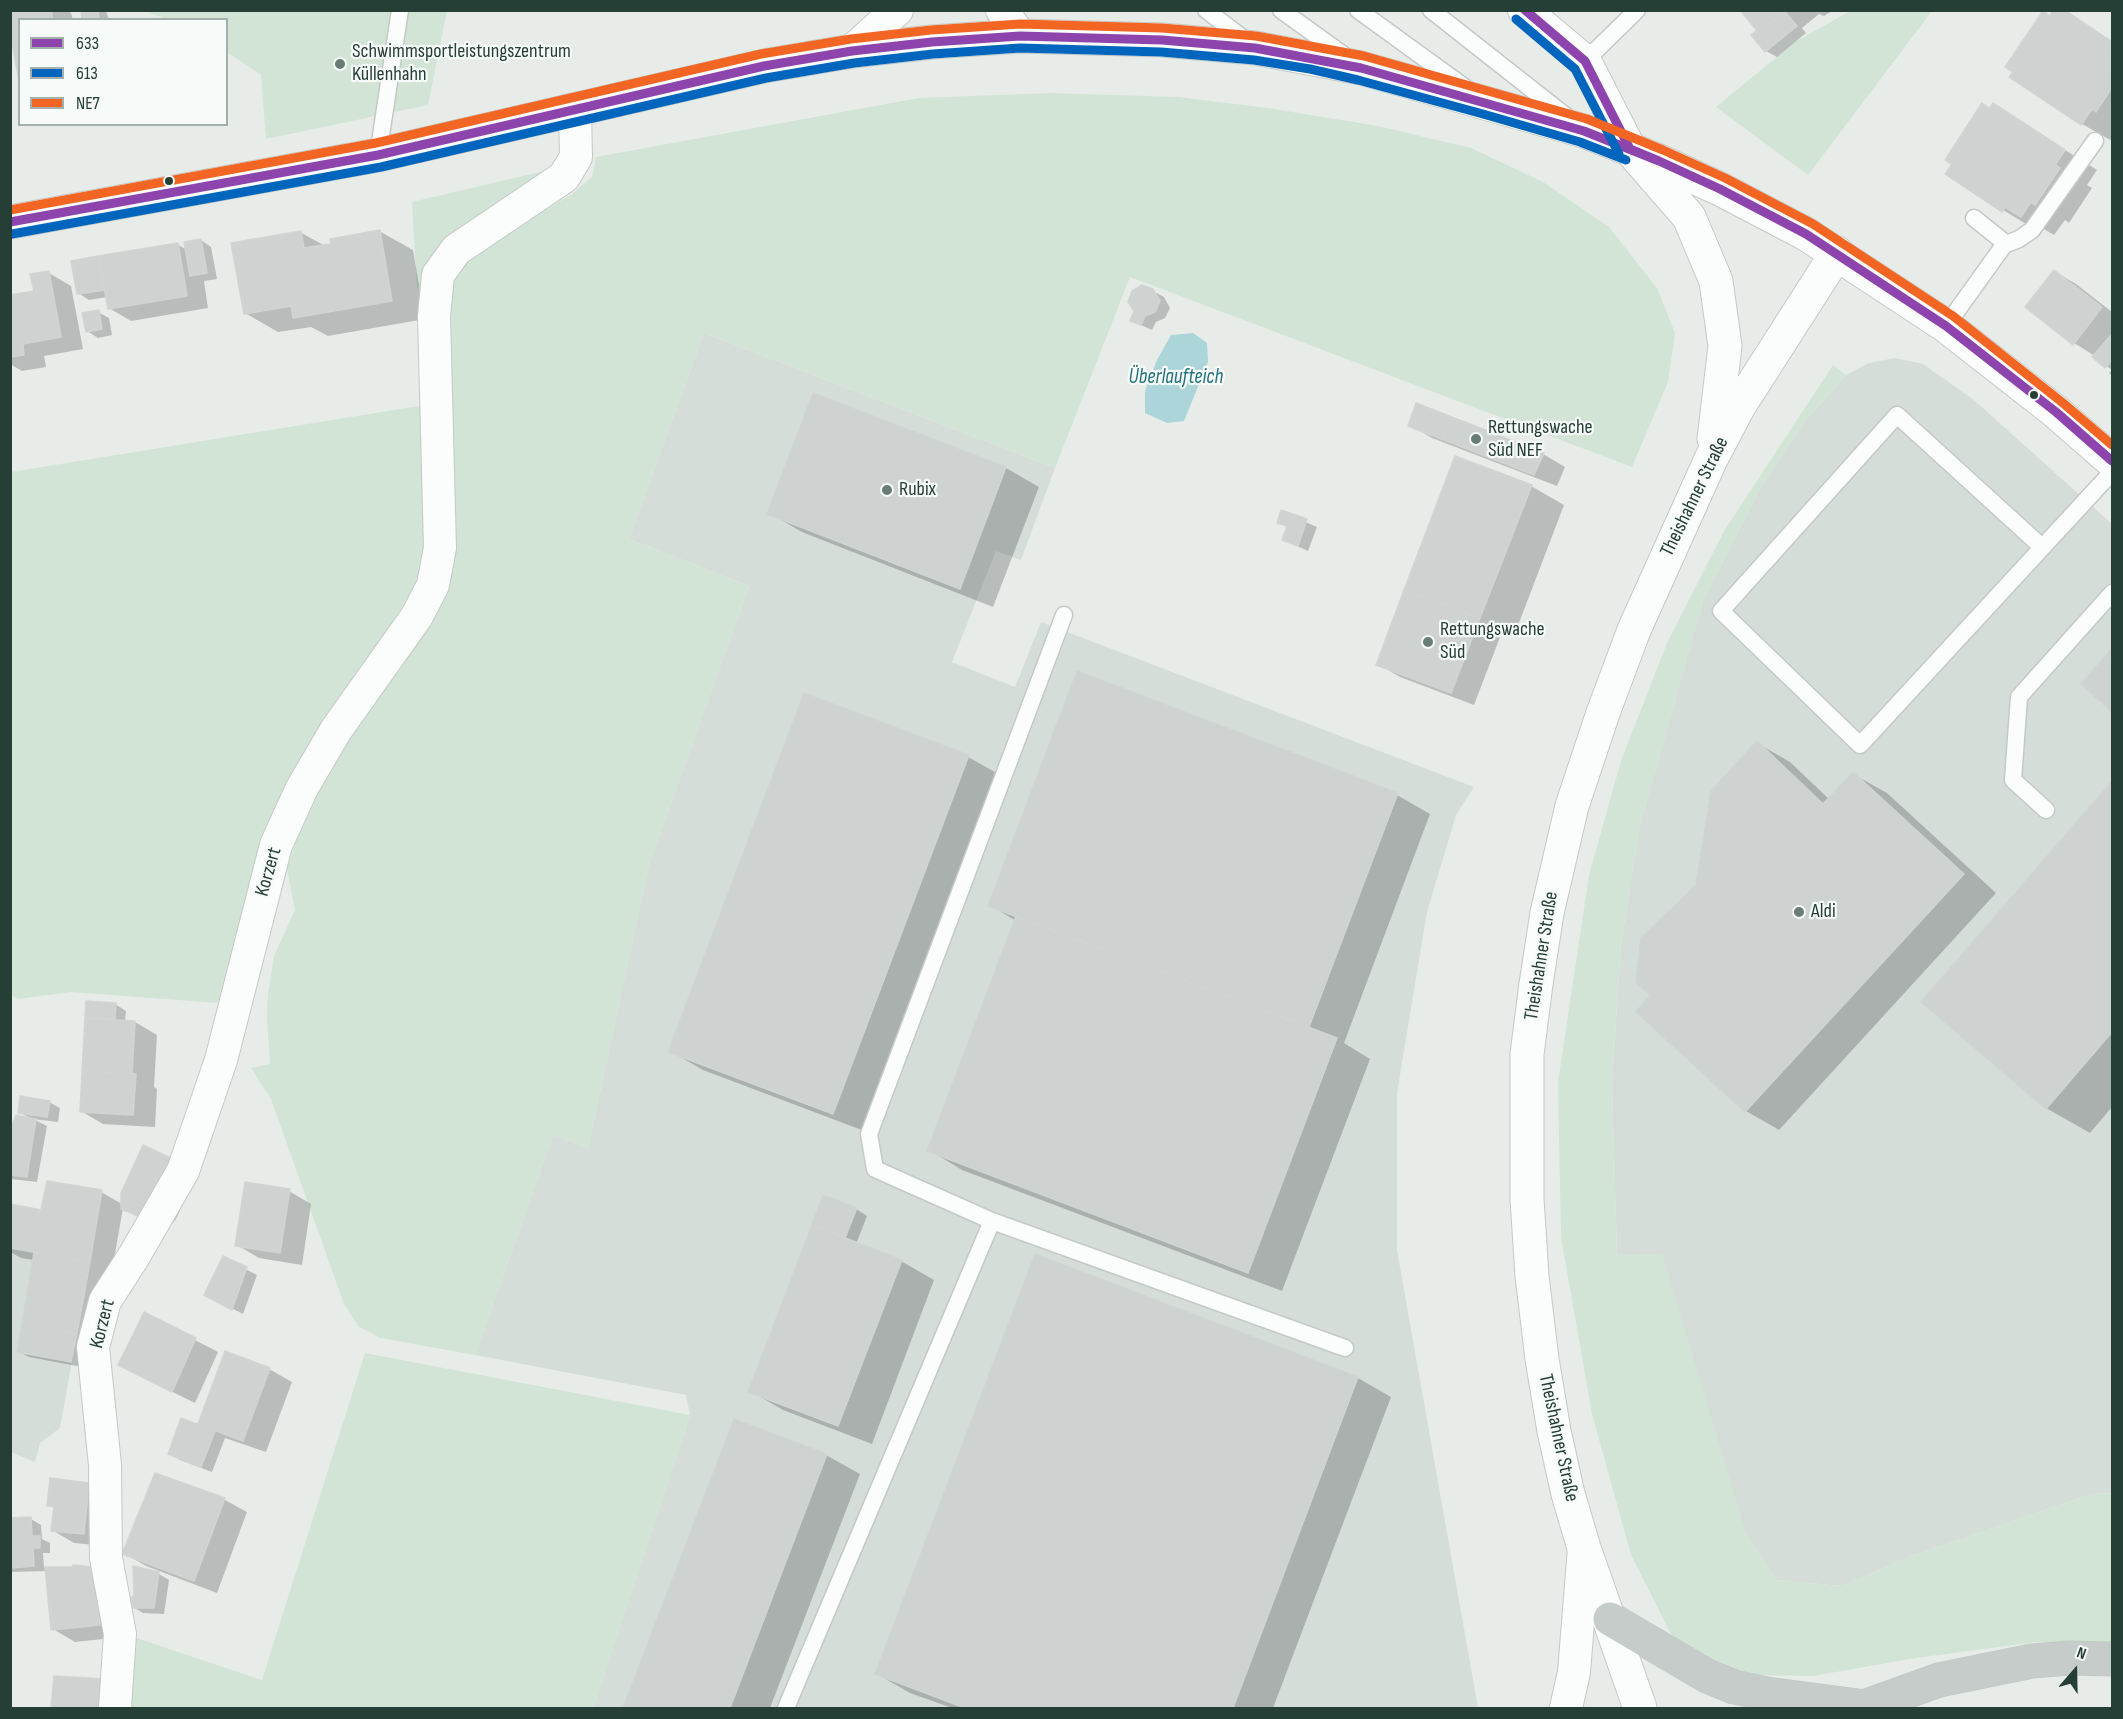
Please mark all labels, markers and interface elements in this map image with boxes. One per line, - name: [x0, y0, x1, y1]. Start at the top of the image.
- legend: [18, 18, 228, 126]
- text: 633: [76, 33, 99, 54]
- place label: Schwimmsportleistungszentrum Küllenhahn: [352, 40, 571, 87]
- marker: Schwimmsportleistungszentrum Küllenhahn: [333, 57, 347, 71]
- text: 613: [76, 63, 98, 84]
- text: NE7: [76, 93, 100, 114]
- unlabelled marker: [163, 175, 175, 187]
- water label: Überlaufteich: [1129, 365, 1223, 391]
- unlabelled marker: [2028, 389, 2040, 401]
- place label: Rettungswache Süd NEF: [1488, 416, 1593, 463]
- marker: Rettungswache Süd NEF: [1469, 432, 1483, 446]
- street label: Theishahner Straße: [1656, 433, 1734, 561]
- place label: Rubix: [899, 478, 936, 502]
- marker: Rubix: [880, 483, 894, 497]
- place label: Rettungswache Süd: [1440, 618, 1545, 665]
- marker: Rettungswache Süd: [1421, 635, 1435, 649]
- street label: Korzert: [251, 845, 287, 899]
- street label: Theishahner Straße: [1520, 890, 1564, 1022]
- place label: Aldi: [1811, 900, 1836, 924]
- marker: Aldi: [1792, 905, 1806, 919]
- street label: Korzert: [85, 1297, 121, 1351]
- street label: Theishahner Straße: [1533, 1372, 1583, 1504]
- north arrow: [2045, 1641, 2105, 1701]
- text: N: [2074, 1643, 2089, 1664]

